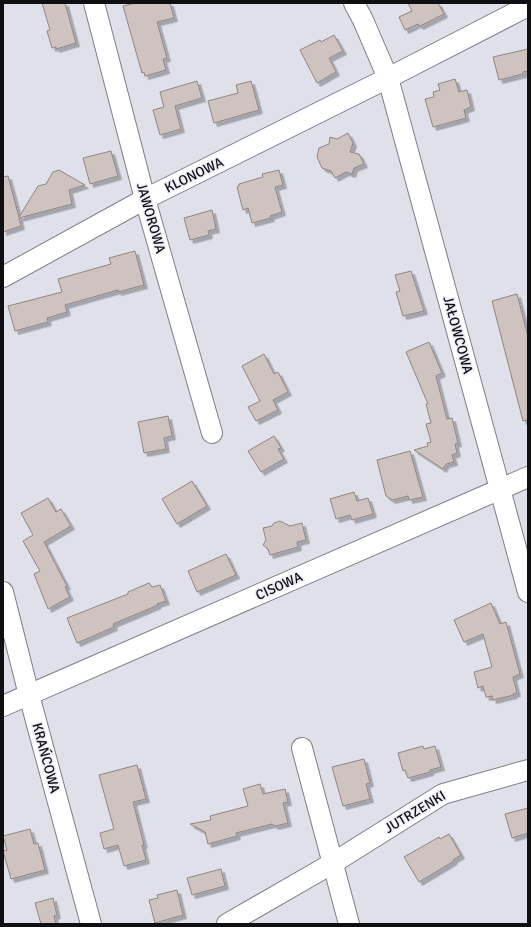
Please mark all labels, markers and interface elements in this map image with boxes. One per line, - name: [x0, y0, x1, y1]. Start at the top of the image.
- street label: KLONOWA: [162, 153, 227, 197]
- street label: JAWOROWA: [133, 181, 169, 256]
- street label: JAŁOWCOWA: [439, 294, 477, 376]
- street label: CISOWA: [253, 568, 305, 604]
- street label: KRAŃCOWA: [28, 721, 64, 796]
- street label: JUTRZENKI: [381, 787, 449, 837]

